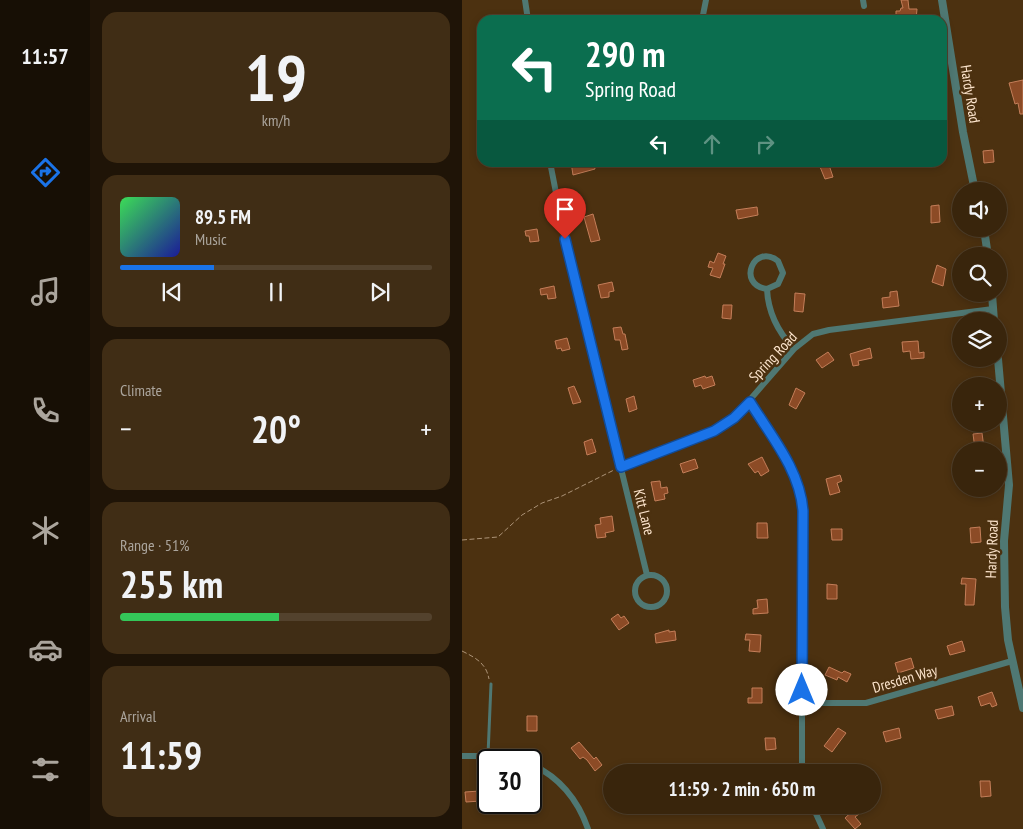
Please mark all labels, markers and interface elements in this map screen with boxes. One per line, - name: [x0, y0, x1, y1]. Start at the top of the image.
- text: 290 m: [585, 31, 666, 77]
- text: 19: [245, 35, 307, 119]
- icon: left: [502, 35, 567, 100]
- text: 11:57: [21, 42, 69, 70]
- street label: Hardy Road: [957, 63, 984, 124]
- text: Spring Road: [585, 75, 676, 103]
- text: km/h: [262, 110, 290, 130]
- icon: left: [645, 130, 673, 158]
- icon: ahead: [698, 130, 726, 158]
- icon: right: [751, 130, 779, 158]
- icon: directions: [28, 155, 63, 190]
- map controls: [952, 182, 1007, 497]
- button: sound: [952, 182, 1007, 237]
- pin: [544, 188, 586, 239]
- icon: arrive: [551, 195, 579, 223]
- text: 89.5 FM: [195, 205, 251, 229]
- text: Music: [195, 229, 227, 249]
- button: search: [952, 247, 1007, 302]
- icon: music: [28, 274, 63, 309]
- icon: previous: [158, 278, 186, 306]
- icon: pause: [262, 278, 290, 306]
- icon: next: [366, 278, 394, 306]
- button: layers: [952, 312, 1007, 367]
- street label: Spring Road: [744, 327, 801, 386]
- button: +: [952, 377, 1007, 432]
- text: Climate: [120, 380, 162, 400]
- icon: phone: [28, 393, 63, 428]
- text: 20°: [251, 404, 301, 453]
- text: −: [120, 410, 132, 447]
- text: +: [420, 410, 432, 447]
- button: −: [952, 442, 1007, 497]
- street label: Kitt Lane: [630, 487, 659, 537]
- icon: climate: [28, 513, 63, 548]
- street label: Hardy Road: [981, 519, 1002, 579]
- text: Range · 51%: [120, 535, 189, 555]
- text: 255 km: [120, 559, 223, 608]
- icon: car: [28, 632, 63, 667]
- street label: Dresden Way: [870, 660, 940, 697]
- position arrow: [775, 663, 827, 715]
- text: Arrival: [120, 706, 156, 726]
- text: 11:59: [120, 730, 202, 779]
- speed limit sign: 30: [477, 749, 542, 814]
- icon: filters: [28, 752, 63, 787]
- text: 11:59 · 2 min · 650 m: [669, 777, 815, 801]

